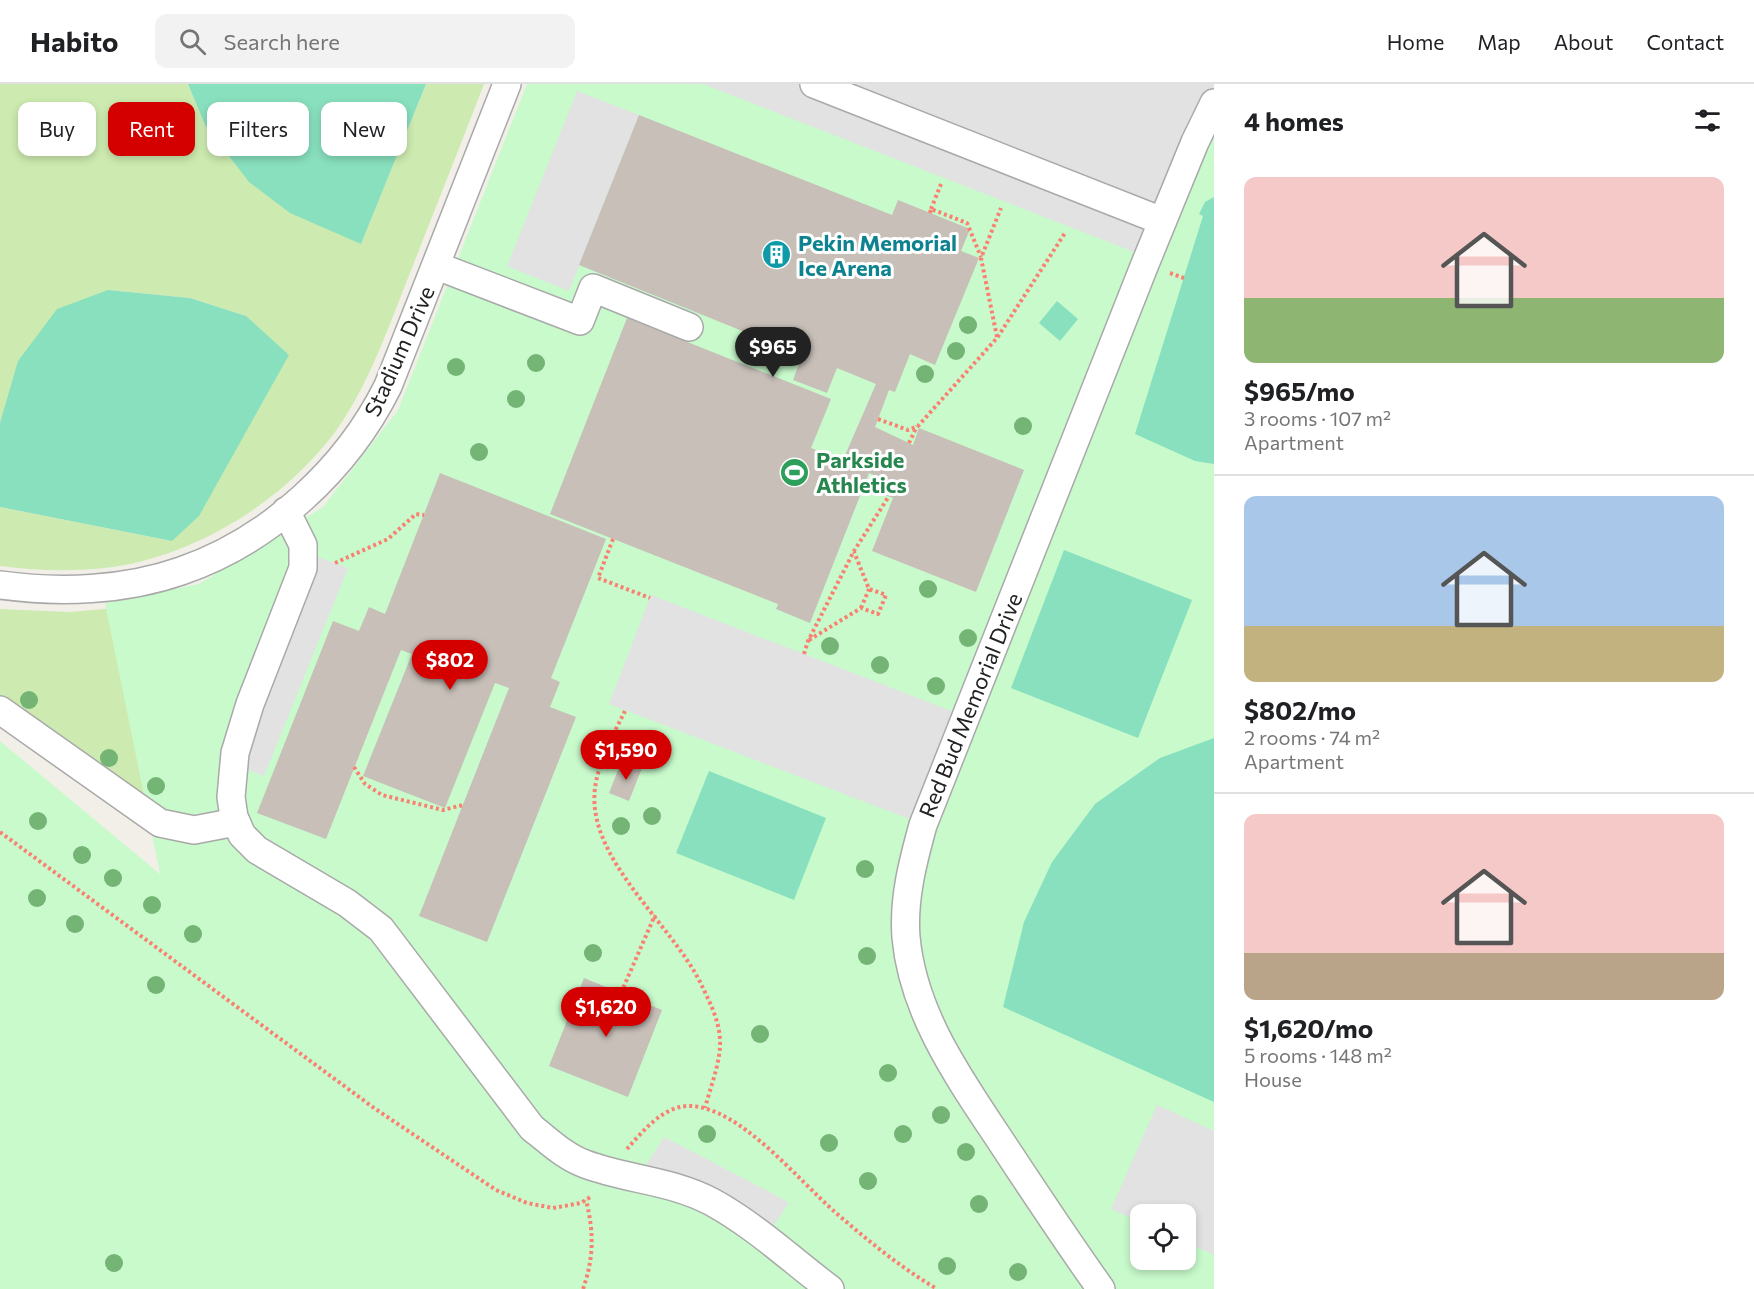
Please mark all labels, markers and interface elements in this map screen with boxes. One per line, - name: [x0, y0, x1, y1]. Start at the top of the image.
- search box: [155, 14, 575, 68]
- text: Habito: [30, 24, 119, 58]
- icon: search: [176, 25, 209, 58]
- text: Search here: [224, 28, 340, 55]
- text: Home: [1387, 29, 1444, 54]
- text: Map: [1477, 29, 1521, 54]
- text: About: [1554, 29, 1613, 54]
- text: Contact: [1646, 29, 1724, 54]
- chip: Buy: [18, 102, 96, 156]
- chip: Rent: [108, 102, 195, 156]
- chip: Filters: [207, 102, 309, 156]
- chip: New: [321, 102, 407, 156]
- icon: filters: [1691, 104, 1724, 137]
- text: 4 homes: [1244, 105, 1344, 136]
- icon: home: [1430, 216, 1538, 324]
- place label: Pekin Memorial Ice Arena: [798, 229, 957, 281]
- building icon: Pekin Memorial Ice Arena: [761, 239, 793, 271]
- street label: Stadium Drive: [358, 281, 440, 421]
- pin: $965: [737, 327, 809, 378]
- text: $965: [749, 334, 797, 358]
- text: $965/mo: [1244, 375, 1355, 406]
- text: 3 rooms · 107 m²: [1244, 406, 1391, 430]
- text: Apartment: [1244, 430, 1344, 454]
- place label: Parkside Athletics: [816, 446, 907, 498]
- sports icon: Parkside Athletics: [779, 456, 811, 488]
- icon: home: [1430, 535, 1538, 643]
- street label: Red Bud Memorial Drive: [913, 589, 1027, 821]
- pin: $802: [414, 640, 486, 691]
- text: $802: [426, 647, 474, 671]
- text: $802/mo: [1244, 694, 1356, 725]
- text: 2 rooms · 74 m²: [1244, 725, 1380, 749]
- pin: $1,590: [577, 730, 675, 781]
- text: $1,590: [595, 737, 657, 761]
- text: Apartment: [1244, 749, 1344, 773]
- icon: home: [1430, 853, 1538, 961]
- pin: $1,620: [557, 987, 655, 1038]
- text: $1,620: [575, 994, 637, 1018]
- text: $1,620/mo: [1244, 1012, 1373, 1043]
- text: 5 rooms · 148 m²: [1244, 1043, 1392, 1067]
- text: House: [1244, 1067, 1302, 1091]
- map controls: [1130, 1204, 1196, 1270]
- button: locate: [1130, 1204, 1196, 1270]

